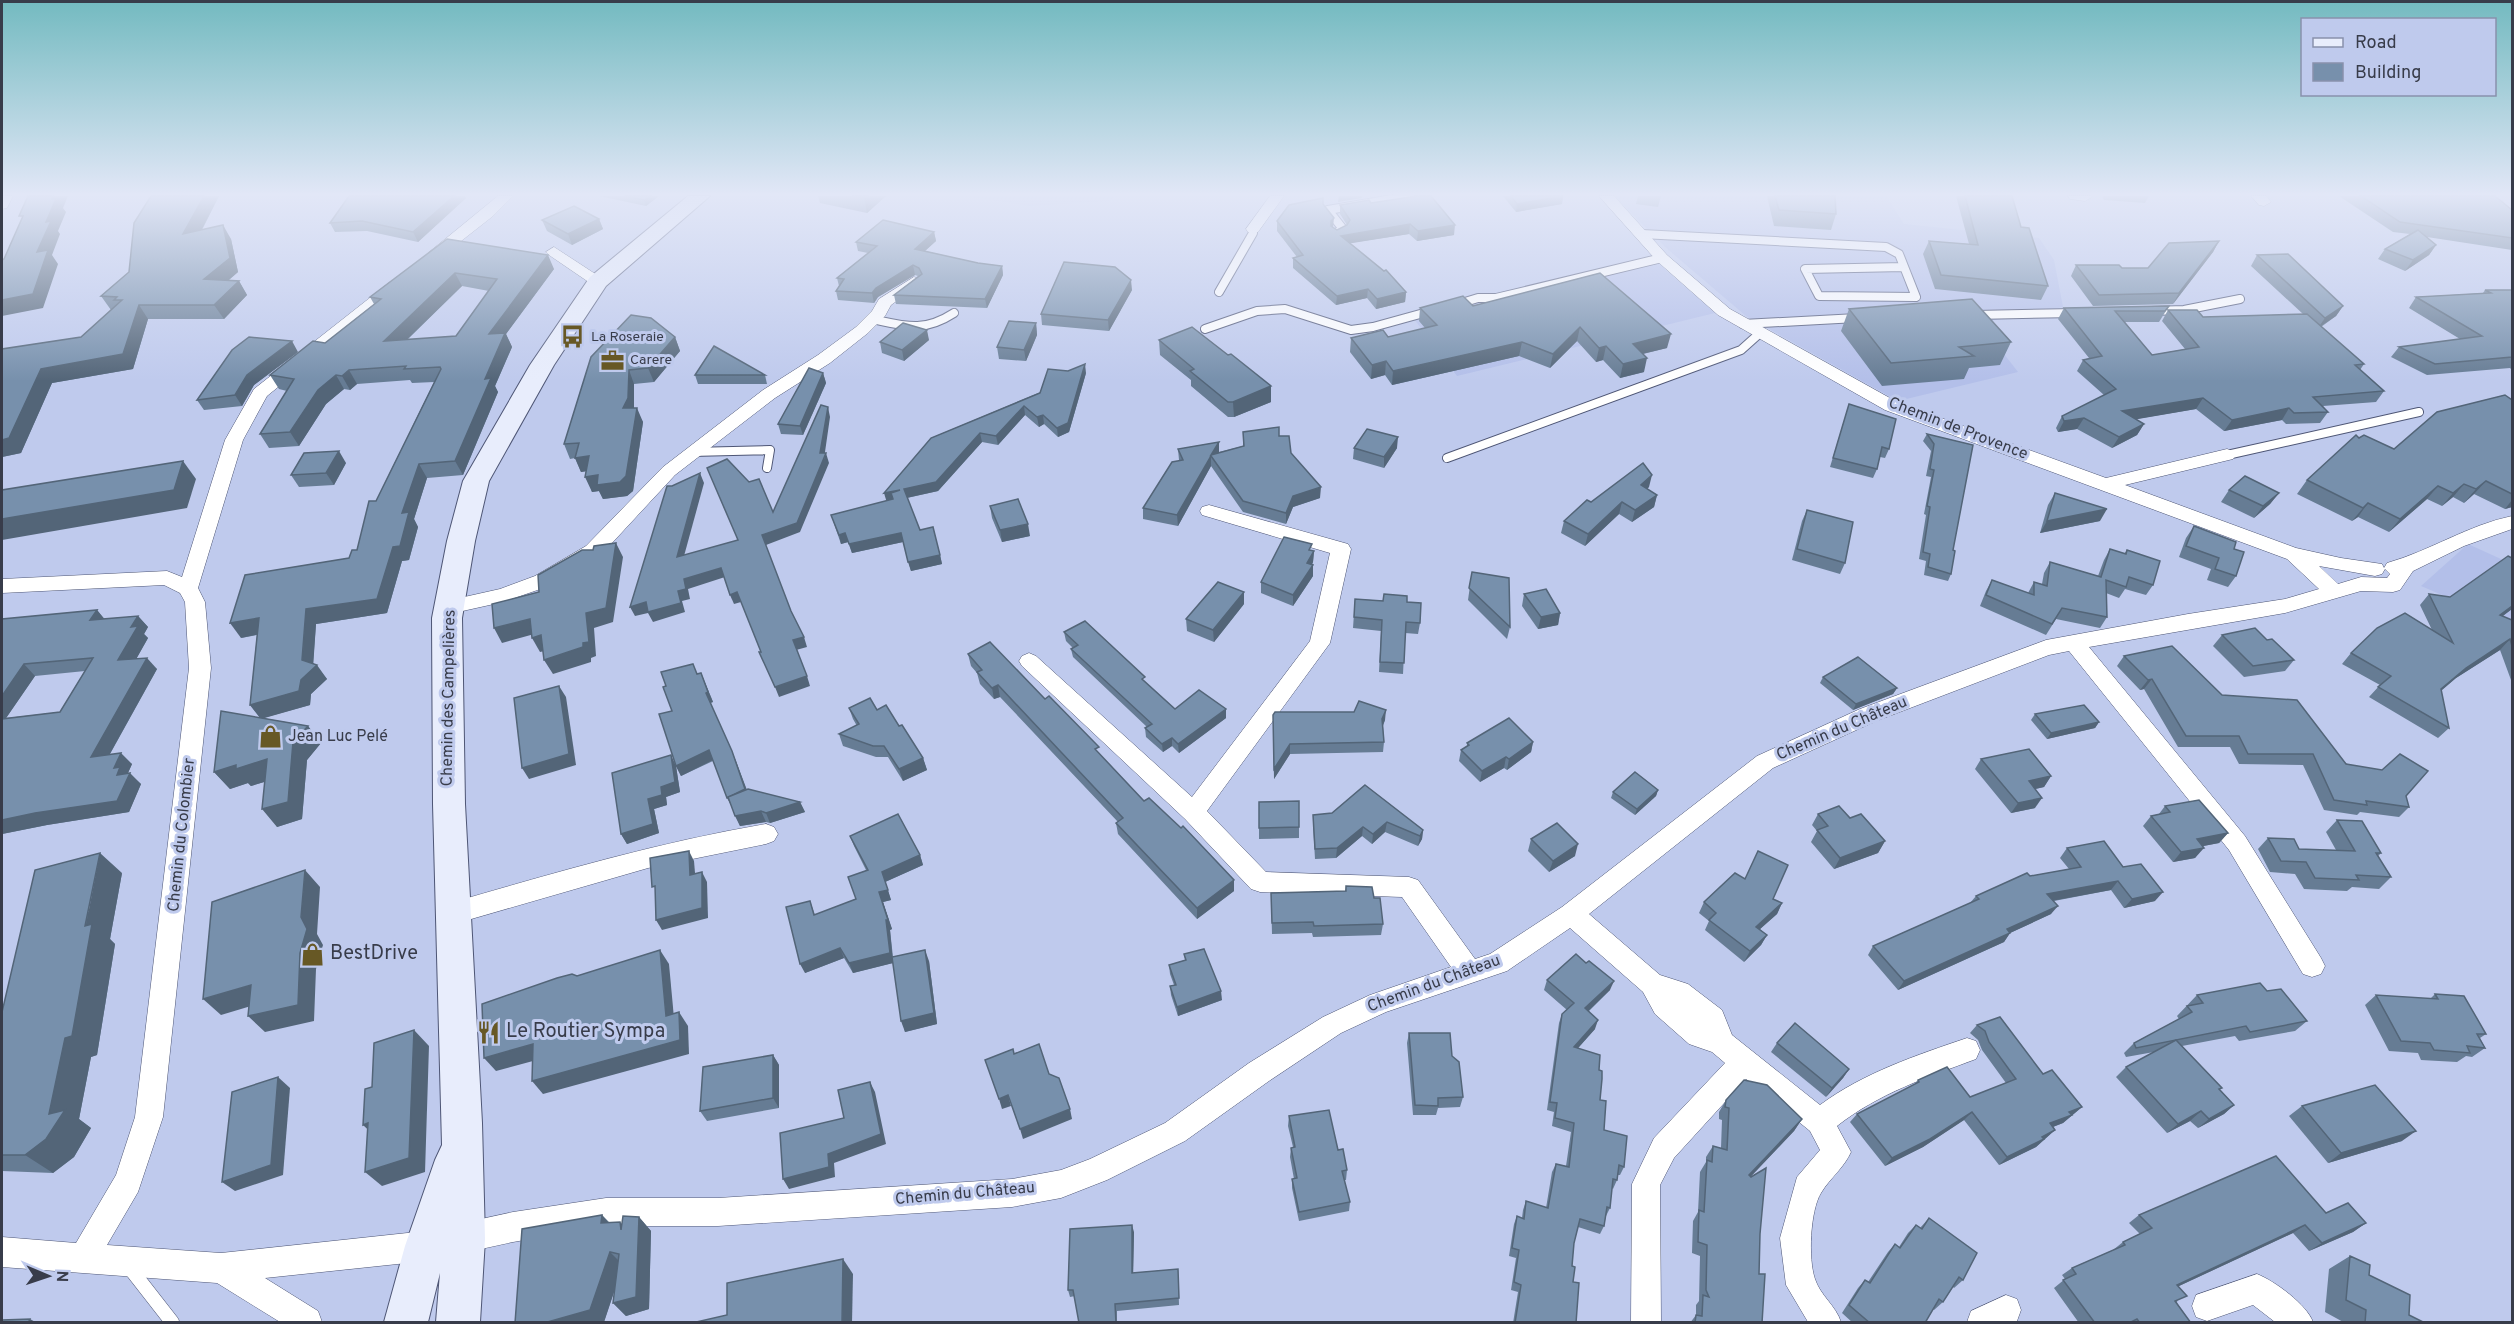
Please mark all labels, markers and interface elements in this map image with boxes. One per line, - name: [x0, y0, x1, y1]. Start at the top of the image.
- legend: [2301, 18, 2496, 96]
- text: Road: [2355, 32, 2397, 55]
- text: Building: [2355, 62, 2421, 85]
- bus stop icon: La Roseraie: [560, 324, 586, 350]
- place label: La Roseraie: [591, 329, 664, 346]
- office icon: Carere: [599, 347, 625, 373]
- place label: Carere: [630, 352, 672, 369]
- street label: Chemin de Provence: [1885, 393, 2031, 465]
- street label: Chemin des Campelières: [437, 609, 461, 787]
- street label: Chemin du Château: [1774, 692, 1910, 766]
- shop icon: Jean Luc Pelé: [257, 724, 283, 750]
- place label: Jean Luc Pelé: [288, 727, 388, 747]
- street label: Chemin du Colombier: [164, 757, 200, 913]
- shop icon: BestDrive: [299, 941, 325, 967]
- place label: BestDrive: [330, 941, 418, 967]
- street label: Chemin du Château: [1365, 951, 1503, 1017]
- restaurant icon: Le Routier Sympa: [475, 1019, 501, 1045]
- place label: Le Routier Sympa: [506, 1019, 665, 1045]
- street label: Chemin du Château: [894, 1178, 1036, 1210]
- north arrow: [18, 1246, 78, 1306]
- text: N: [51, 1270, 71, 1283]

